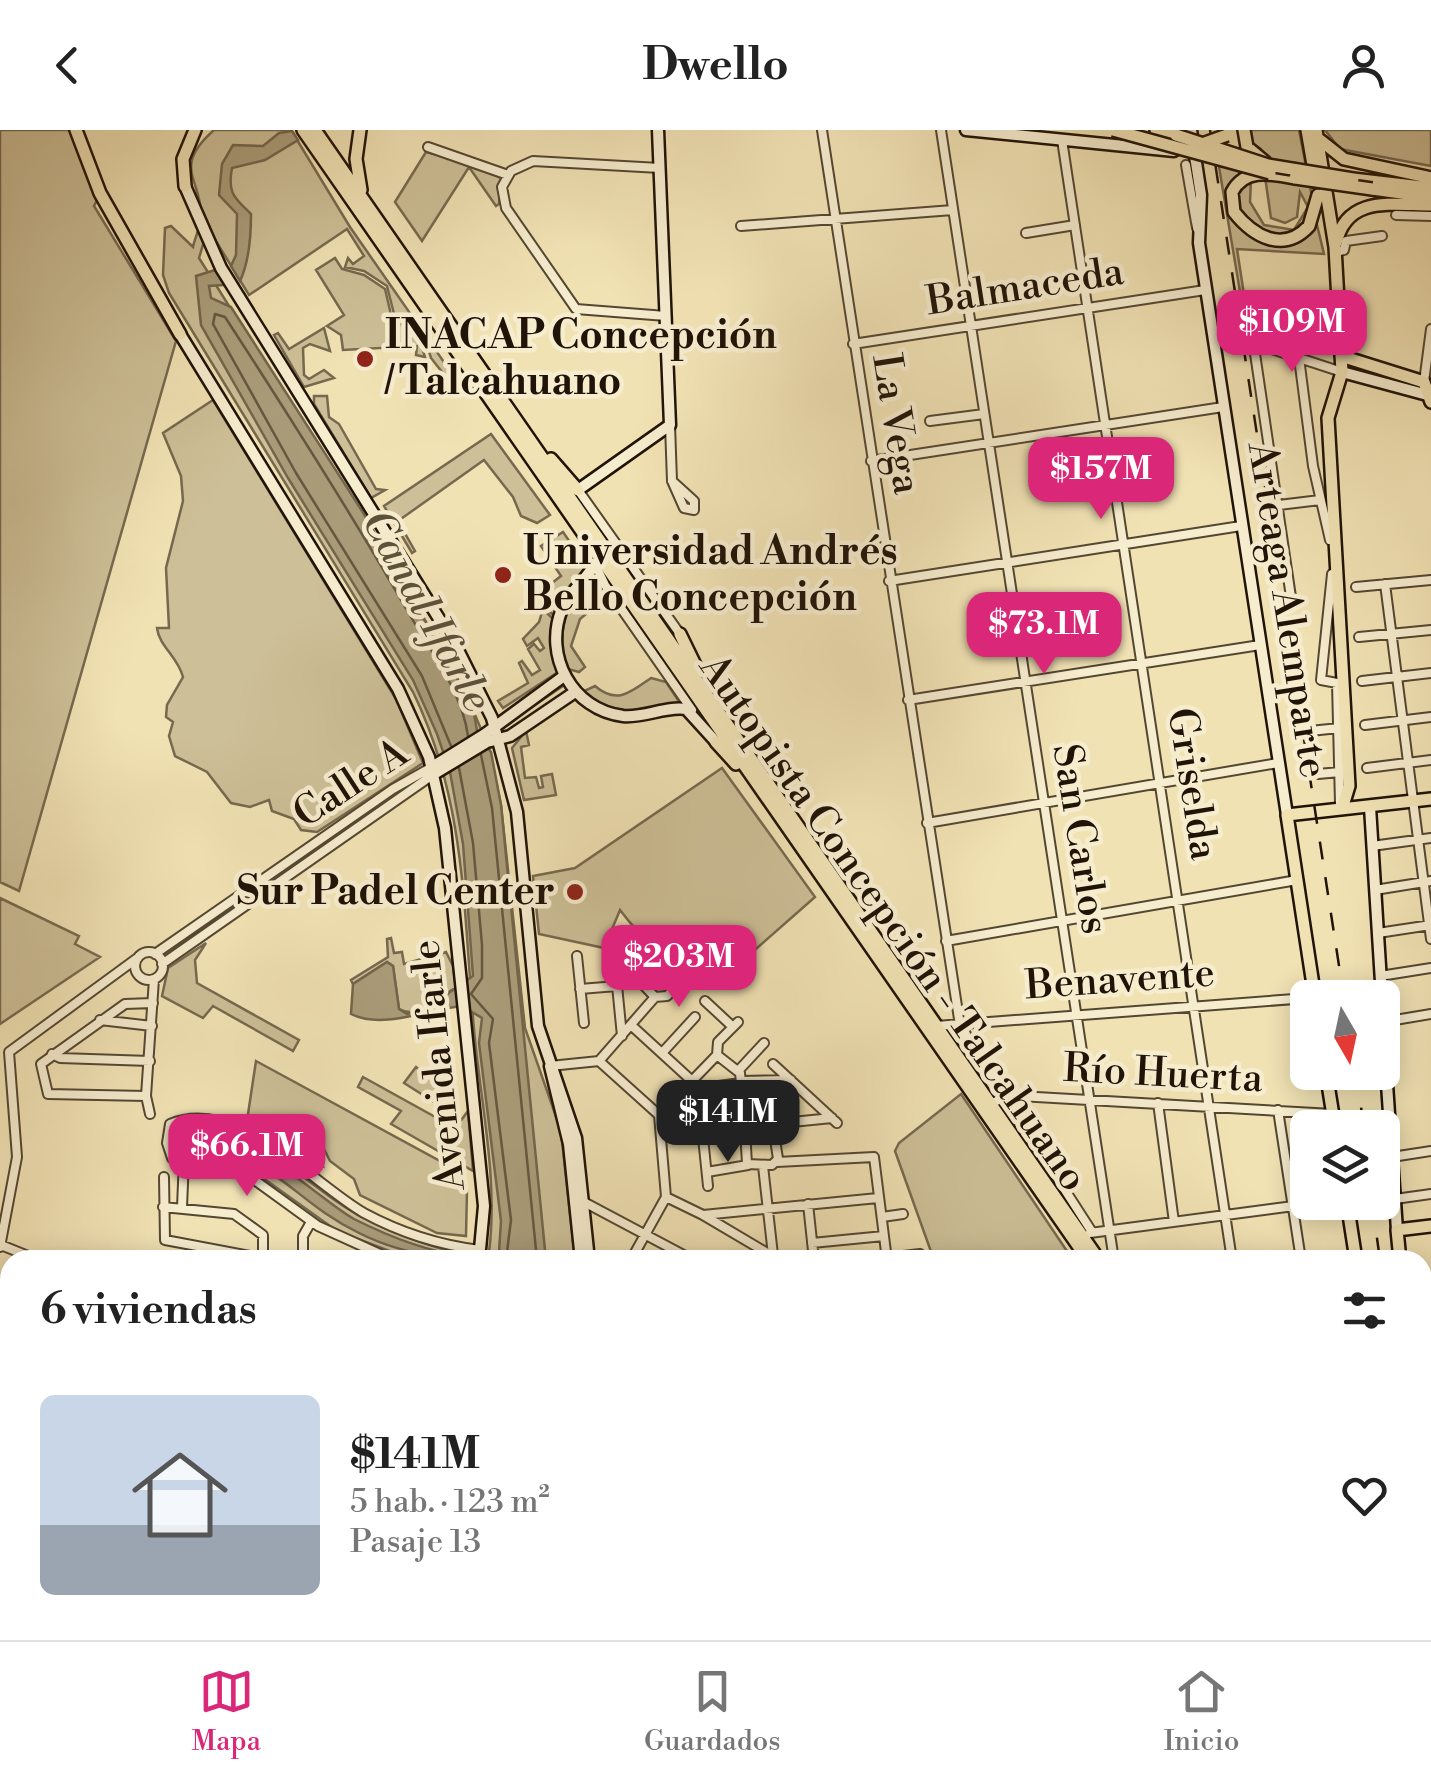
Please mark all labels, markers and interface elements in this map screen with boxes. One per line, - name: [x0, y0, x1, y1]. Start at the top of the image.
- text: Dwello: [642, 37, 789, 94]
- icon: back: [40, 38, 95, 93]
- icon: person: [1336, 38, 1391, 93]
- street label: Balmaceda: [922, 247, 1128, 327]
- pin: $109M: [1222, 290, 1362, 375]
- text: $109M: [1239, 302, 1345, 342]
- place label: INACAP Concepción / Talcahuano: [384, 311, 777, 407]
- marker: INACAP Concepción / Talcahuano: [354, 348, 376, 370]
- street label: La Vega: [859, 350, 932, 499]
- pin: $157M: [1031, 437, 1171, 522]
- street label: Arteaga Alemparte: [1235, 437, 1338, 782]
- text: $157M: [1050, 449, 1152, 489]
- water label: Canal Ifarle: [349, 501, 503, 721]
- place label: Universidad Andrés Bello Concepción: [523, 527, 898, 623]
- marker: Universidad Andrés Bello Concepción: [492, 564, 514, 586]
- pin: $73.1M: [963, 592, 1125, 677]
- text: $73.1M: [989, 604, 1099, 644]
- street label: Autopista Concepción - Talcahuano: [687, 644, 1098, 1201]
- street label: Griselda: [1155, 704, 1229, 864]
- street label: Calle A: [284, 728, 419, 840]
- street label: San Carlos: [1040, 741, 1120, 937]
- place label: Sur Padel Center: [237, 867, 555, 917]
- marker: Sur Padel Center: [564, 881, 586, 903]
- pin: $203M: [609, 925, 749, 1010]
- street label: Avenida Ifarle: [401, 937, 477, 1194]
- text: $203M: [623, 937, 735, 977]
- street label: Benavente: [1023, 948, 1216, 1012]
- north arrow: [1290, 980, 1400, 1090]
- map controls: [1290, 980, 1400, 1220]
- street label: Río Huerta: [1062, 1044, 1265, 1104]
- pin: $141M: [658, 1080, 798, 1165]
- text: $141M: [678, 1092, 778, 1132]
- button: layers: [1290, 1110, 1400, 1220]
- pin: $66.1M: [166, 1114, 328, 1199]
- text: $66.1M: [190, 1126, 304, 1166]
- icon: filters: [1337, 1283, 1392, 1338]
- text: 6 viviendas: [40, 1284, 257, 1337]
- text: $141M: [350, 1429, 480, 1482]
- icon: home: [120, 1435, 240, 1555]
- icon: heart: [1337, 1468, 1392, 1523]
- text: 5 hab. · 123 m²: [350, 1482, 550, 1522]
- text: Pasaje 13: [350, 1522, 481, 1562]
- tab: Mapa: [192, 1664, 261, 1759]
- tab: Guardados: [644, 1664, 781, 1759]
- tab: Inicio: [1164, 1664, 1239, 1759]

